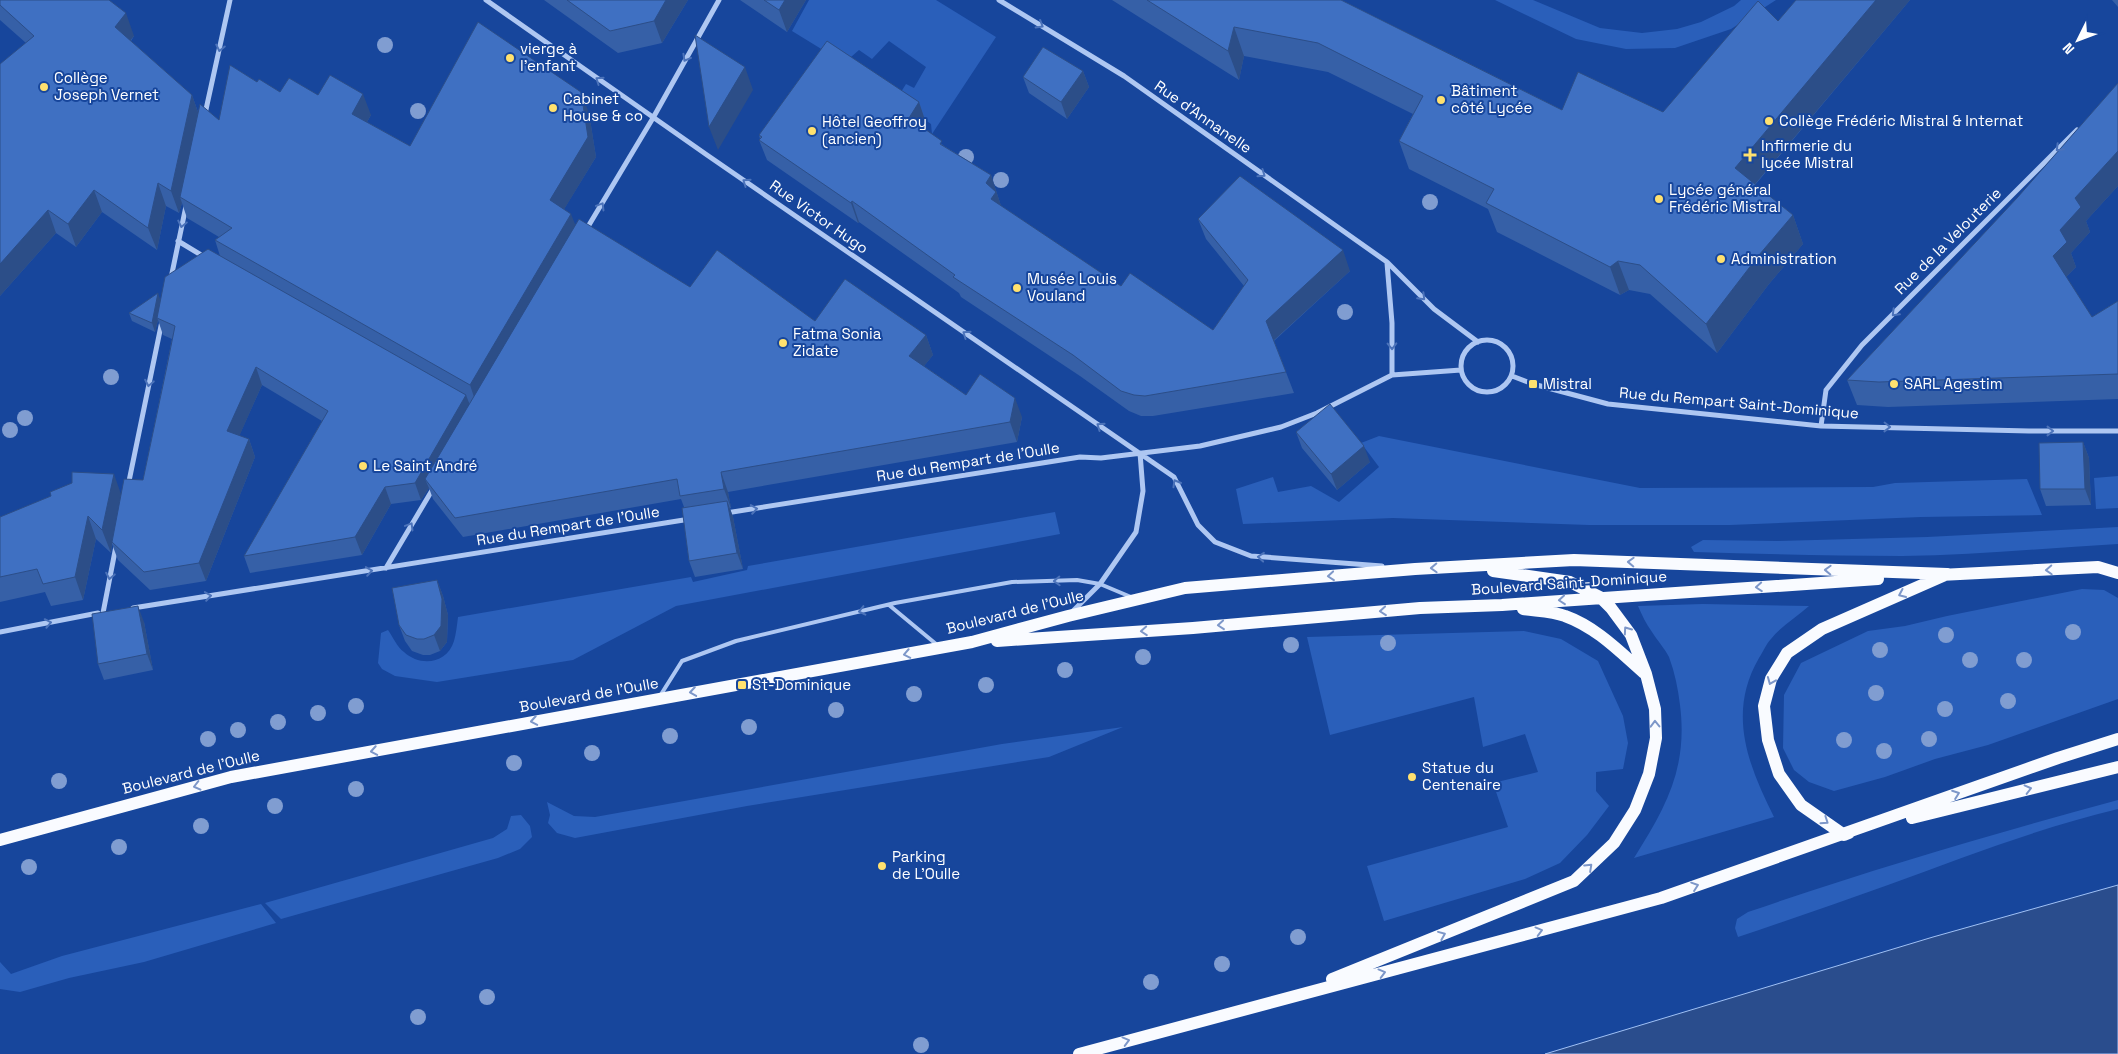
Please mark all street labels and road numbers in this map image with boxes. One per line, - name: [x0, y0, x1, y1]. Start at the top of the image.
- street label: Rue d'Annanelle: [1151, 76, 1256, 157]
- street label: Rue Victor Hugo: [766, 175, 872, 258]
- street label: Rue de la Velouterie: [1890, 183, 2005, 298]
- street label: Rue du Rempart Saint-Dominique: [1618, 383, 1860, 422]
- street label: Rue du Rempart de l'Oulle: [875, 438, 1061, 485]
- street label: Rue du Rempart de l'Oulle: [475, 502, 661, 549]
- street label: Boulevard Saint-Dominique: [1470, 566, 1668, 599]
- street label: Boulevard de l'Oulle: [944, 585, 1086, 638]
- street label: Boulevard de l'Oulle: [518, 673, 660, 716]
- street label: Boulevard de l'Oulle: [120, 745, 262, 798]

